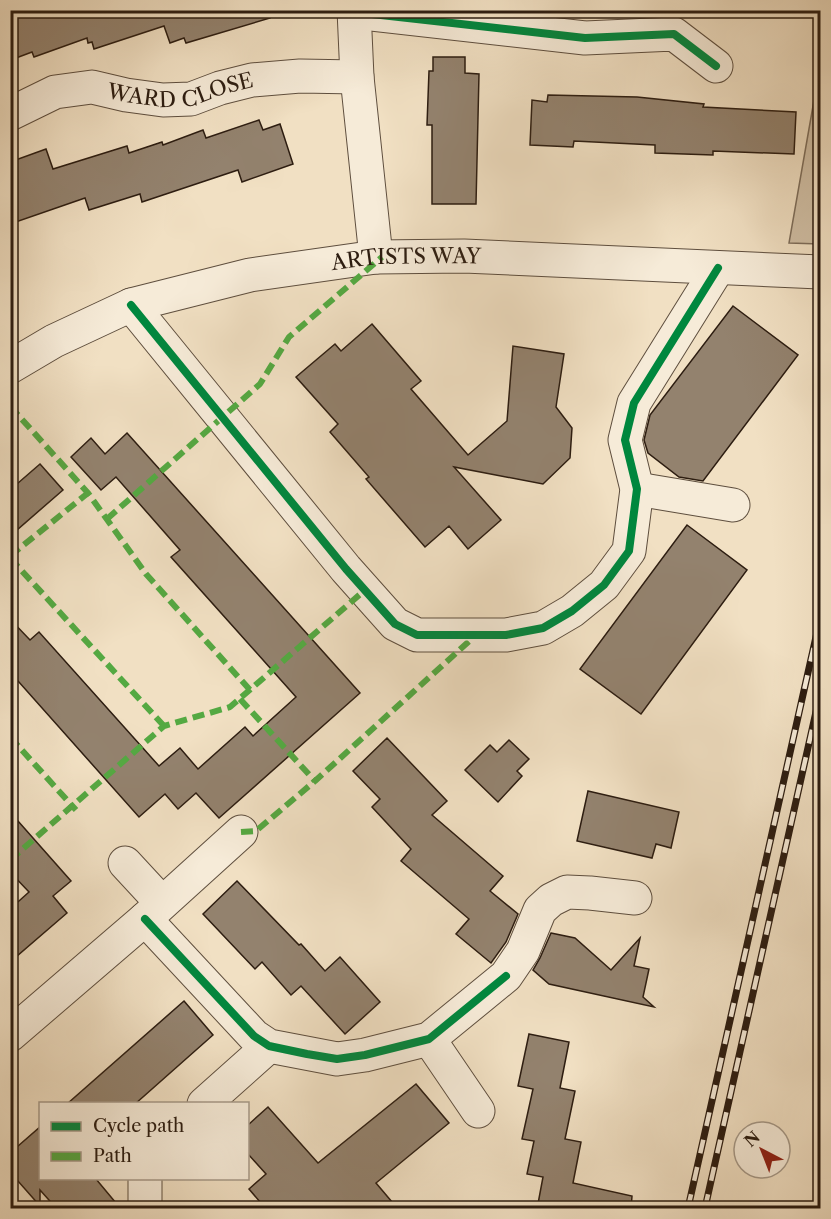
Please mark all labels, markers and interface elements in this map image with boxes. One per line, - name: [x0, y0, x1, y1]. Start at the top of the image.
- street label: WARD CLOSE: [104, 67, 256, 112]
- street label: ARTISTS WAY: [328, 243, 483, 275]
- legend: [39, 1102, 249, 1180]
- text: Cycle path: [93, 1115, 184, 1137]
- north arrow: [732, 1120, 792, 1180]
- text: N: [740, 1127, 764, 1151]
- text: Path: [93, 1145, 132, 1167]

